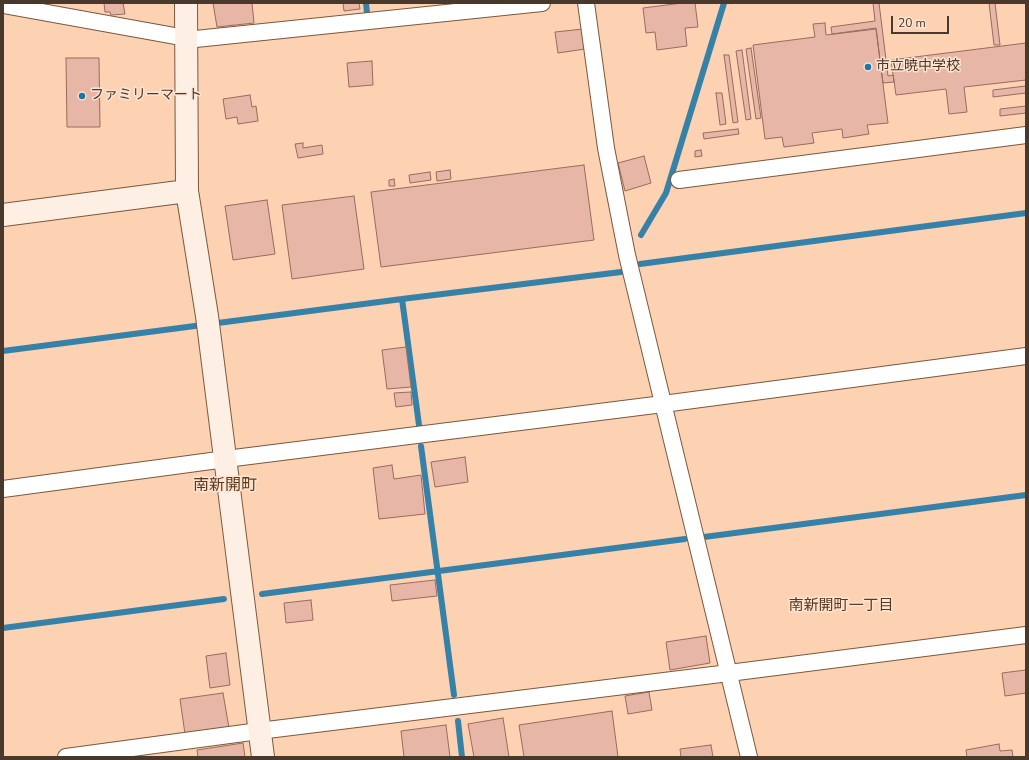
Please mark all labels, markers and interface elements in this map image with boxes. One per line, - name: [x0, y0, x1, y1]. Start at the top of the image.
- scale bar: [893, 8, 951, 34]
- text: 20 m: [898, 15, 926, 31]
- place label: 市立暁中学校: [876, 59, 960, 75]
- marker: 市立暁中学校: [863, 62, 873, 72]
- place label: ファミリーマート: [90, 88, 202, 104]
- marker: ファミリーマート: [77, 91, 87, 101]
- district label: 南新開町: [193, 476, 257, 496]
- district label: 南新開町一丁目: [789, 597, 893, 615]

